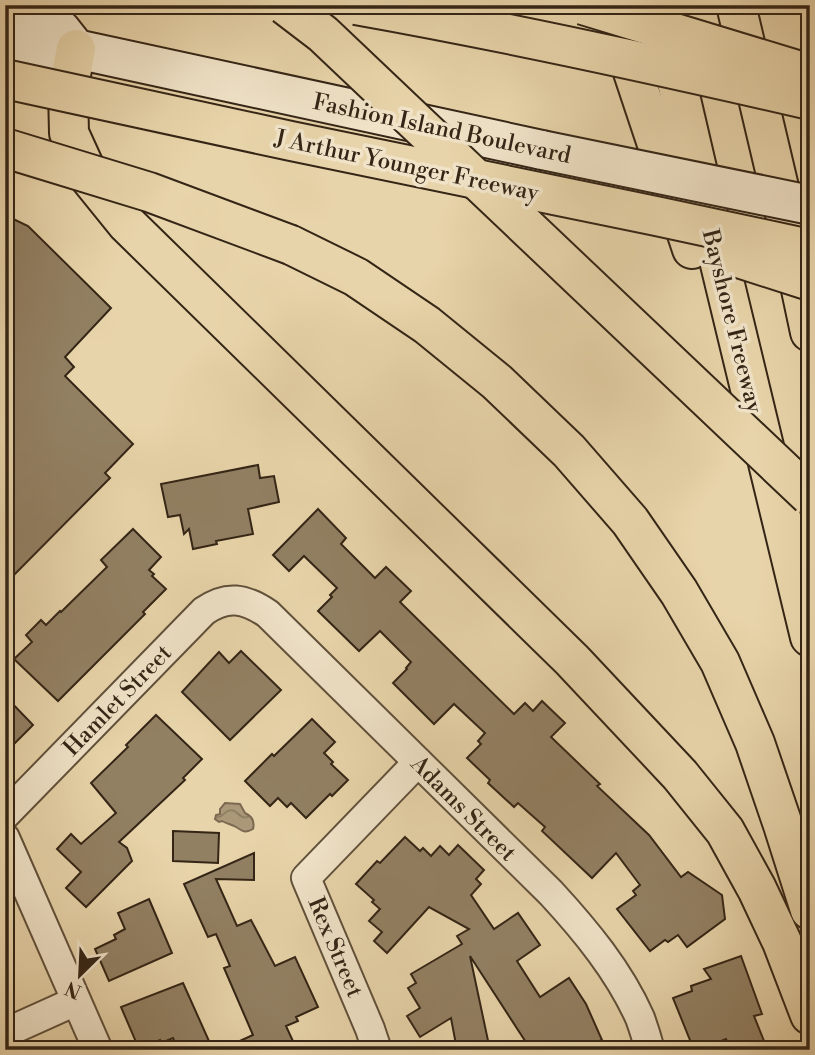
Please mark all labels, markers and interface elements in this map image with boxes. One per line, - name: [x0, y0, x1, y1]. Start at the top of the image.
- street label: Fashion Island Boulevard: [310, 88, 573, 170]
- street label: J Arthur Younger Freeway: [271, 124, 542, 208]
- street label: Bayshore Freeway: [695, 226, 769, 417]
- street label: Hamlet Street: [58, 639, 178, 762]
- street label: Adams Street: [404, 749, 522, 867]
- street label: Rex Street: [301, 893, 369, 1002]
- north arrow: [46, 940, 116, 1010]
- text: N: [62, 976, 85, 1004]

